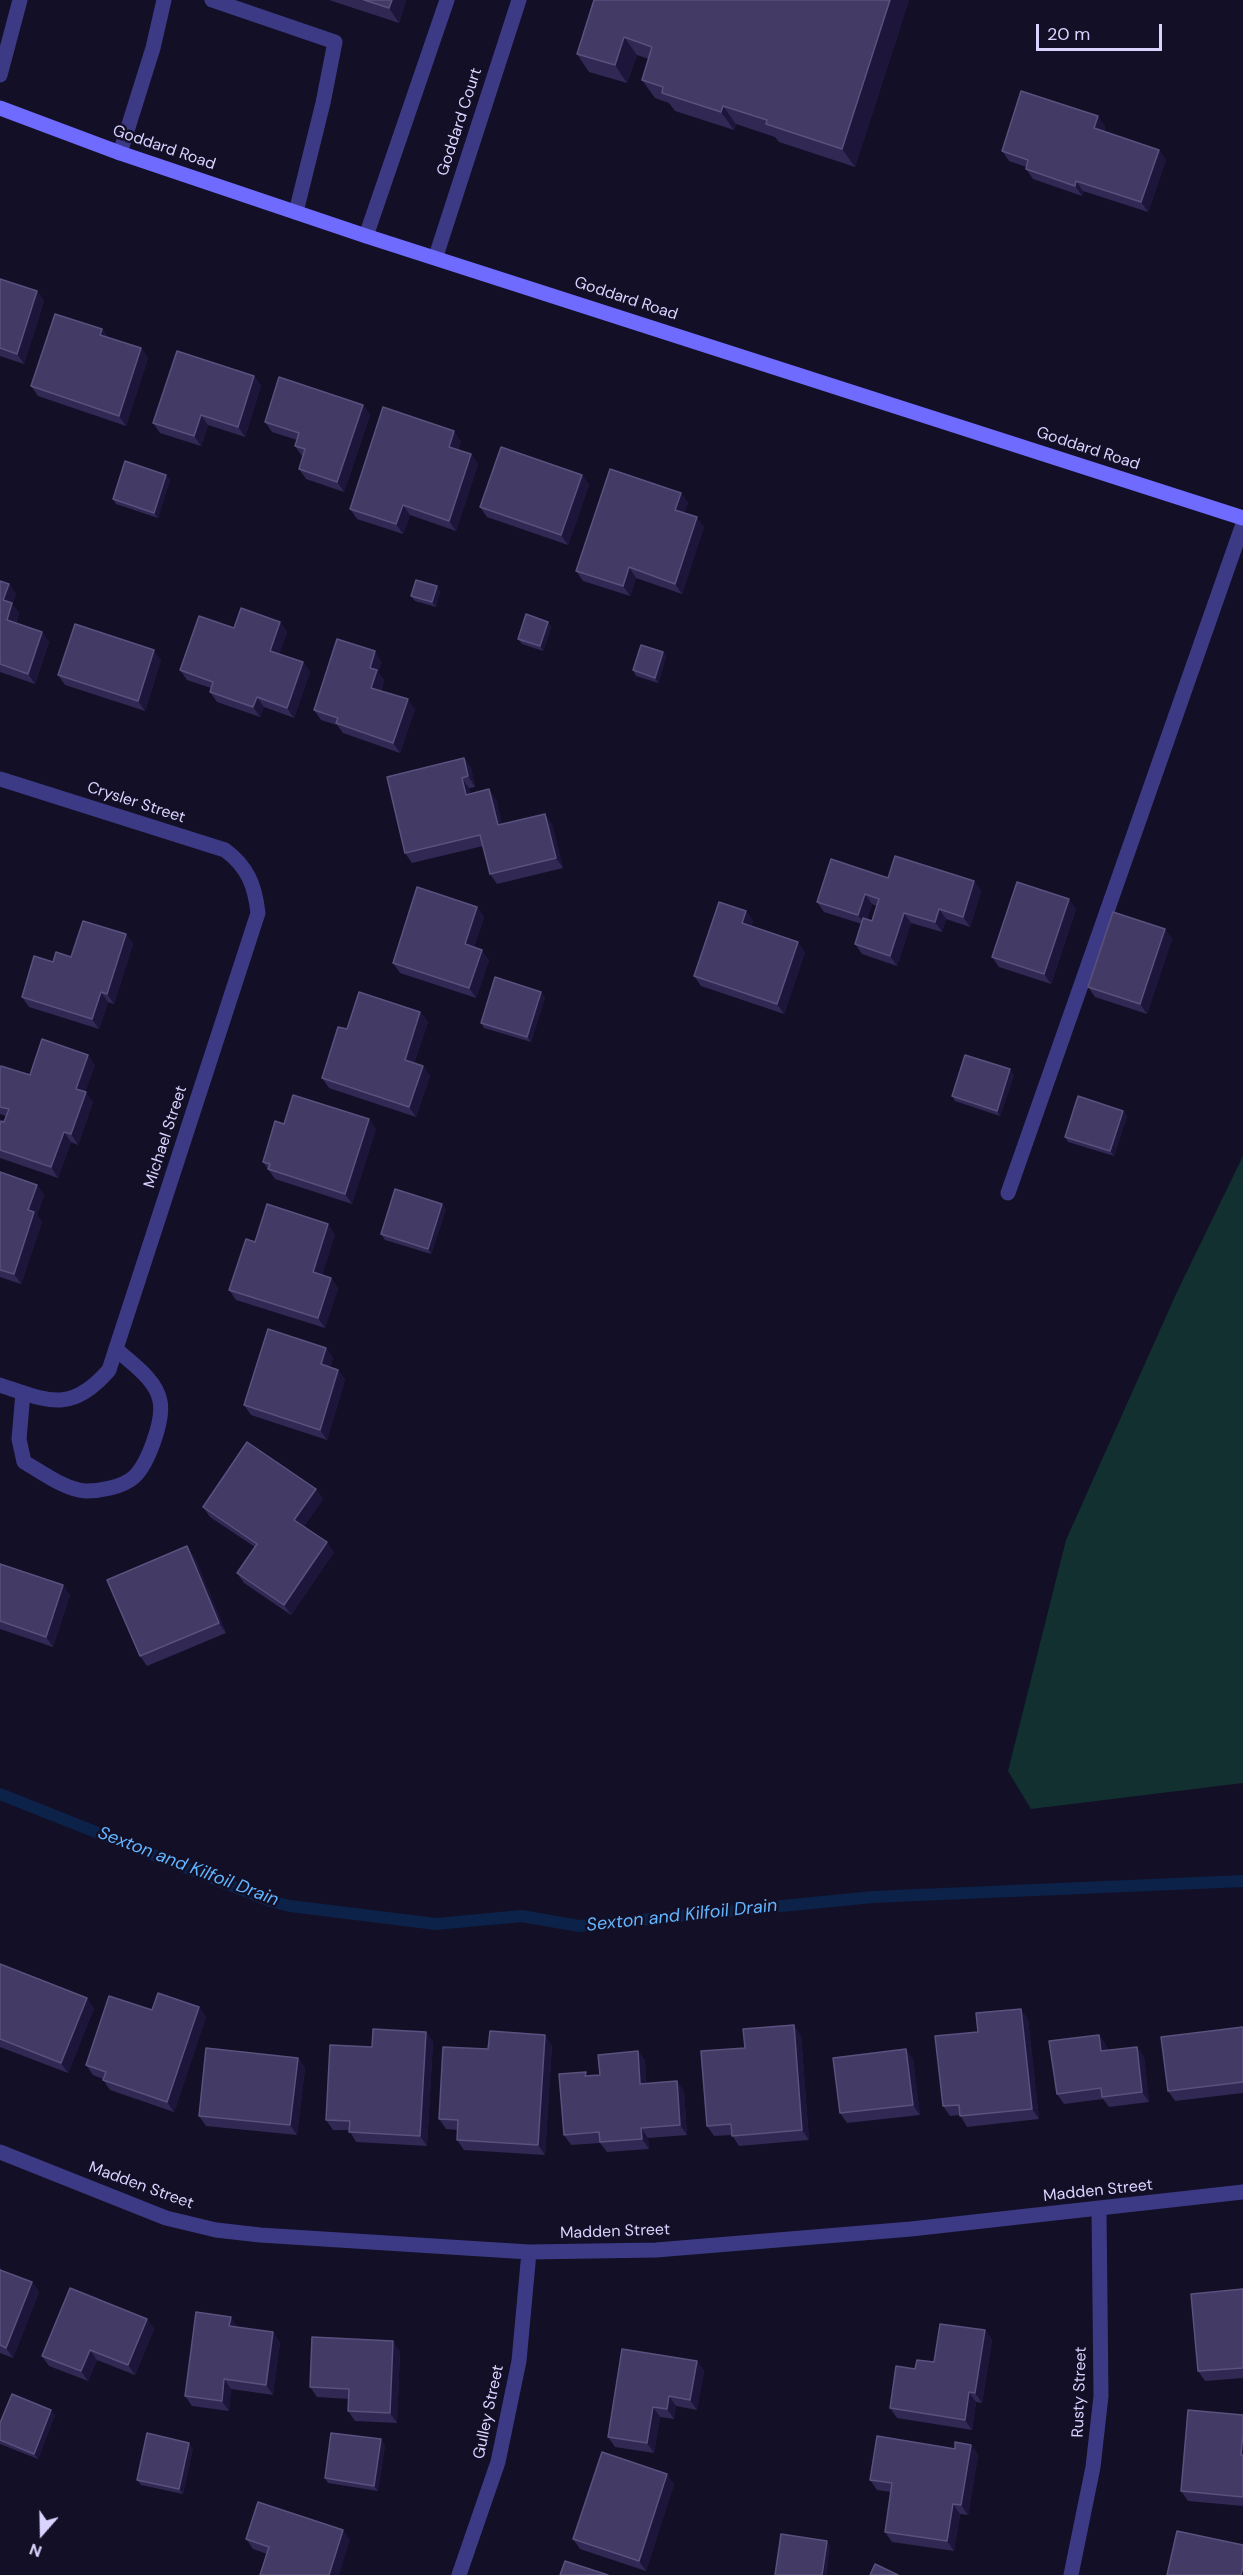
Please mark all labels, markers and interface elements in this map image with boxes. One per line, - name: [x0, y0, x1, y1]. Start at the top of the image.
- scale bar: [1039, 12, 1165, 50]
- text: 20 m: [1047, 22, 1090, 46]
- street label: Goddard Court: [433, 65, 487, 179]
- street label: Goddard Road: [110, 121, 218, 175]
- street label: Goddard Road: [572, 273, 680, 325]
- street label: Goddard Road: [1034, 423, 1142, 475]
- street label: Crysler Street: [85, 778, 187, 828]
- street label: Michael Street: [140, 1083, 192, 1191]
- water label: Sexton and Kilfoil Drain: [95, 1823, 281, 1911]
- water label: Sexton and Kilfoil Drain: [585, 1895, 779, 1937]
- street label: Madden Street: [86, 2158, 196, 2214]
- street label: Madden Street: [1042, 2176, 1154, 2206]
- street label: Madden Street: [560, 2220, 670, 2244]
- street label: Rusty Street: [1069, 2346, 1091, 2438]
- street label: Gulley Street: [470, 2363, 508, 2461]
- north arrow: [12, 2503, 72, 2563]
- text: N: [27, 2539, 45, 2562]

